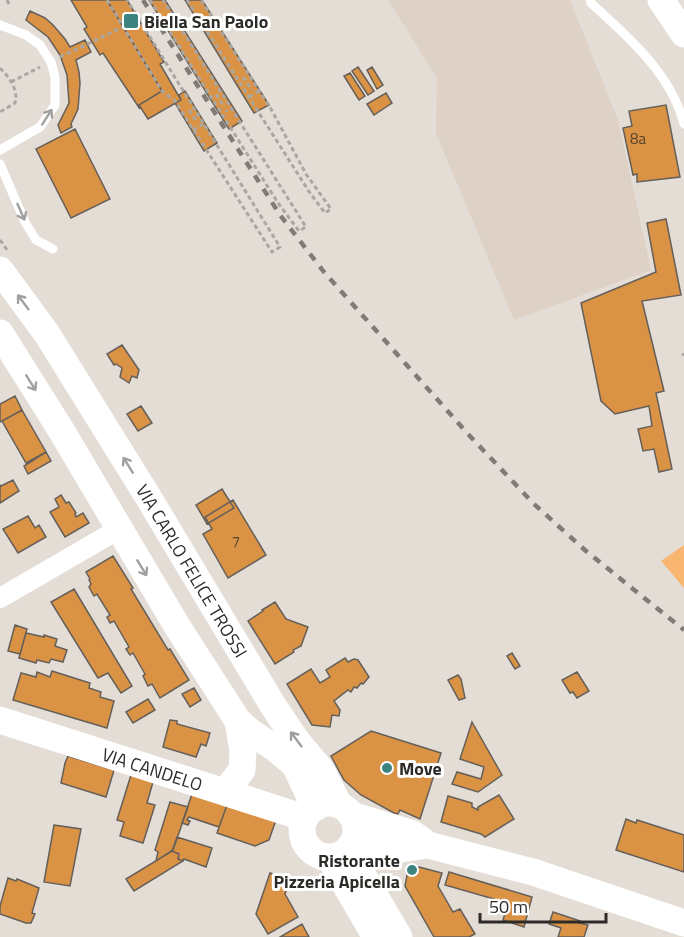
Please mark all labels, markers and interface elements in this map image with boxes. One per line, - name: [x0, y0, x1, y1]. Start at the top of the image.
- place label: Biella San Paolo: [144, 8, 268, 35]
- marker: Biella San Paolo: [122, 12, 140, 30]
- one-way arrow: [41, 109, 53, 126]
- house number: 8a: [630, 127, 646, 150]
- one-way arrow: [16, 202, 27, 220]
- one-way arrow: [17, 295, 29, 311]
- one-way arrow: [26, 374, 38, 391]
- one-way arrow: [122, 457, 135, 474]
- street label: VIA CARLO FELICE TROSSI: [130, 479, 255, 662]
- house number: 7: [232, 530, 240, 553]
- one-way arrow: [136, 559, 148, 576]
- one-way arrow: [290, 731, 303, 747]
- street label: VIA CANDELO: [99, 740, 206, 798]
- place label: Move: [399, 755, 442, 782]
- marker: Move: [380, 761, 394, 775]
- place label: Ristorante Pizzeria Apicella: [273, 847, 400, 895]
- marker: Ristorante Pizzeria Apicella: [405, 863, 419, 877]
- scale bar: [480, 886, 606, 924]
- text: 50 m: [489, 893, 528, 920]

